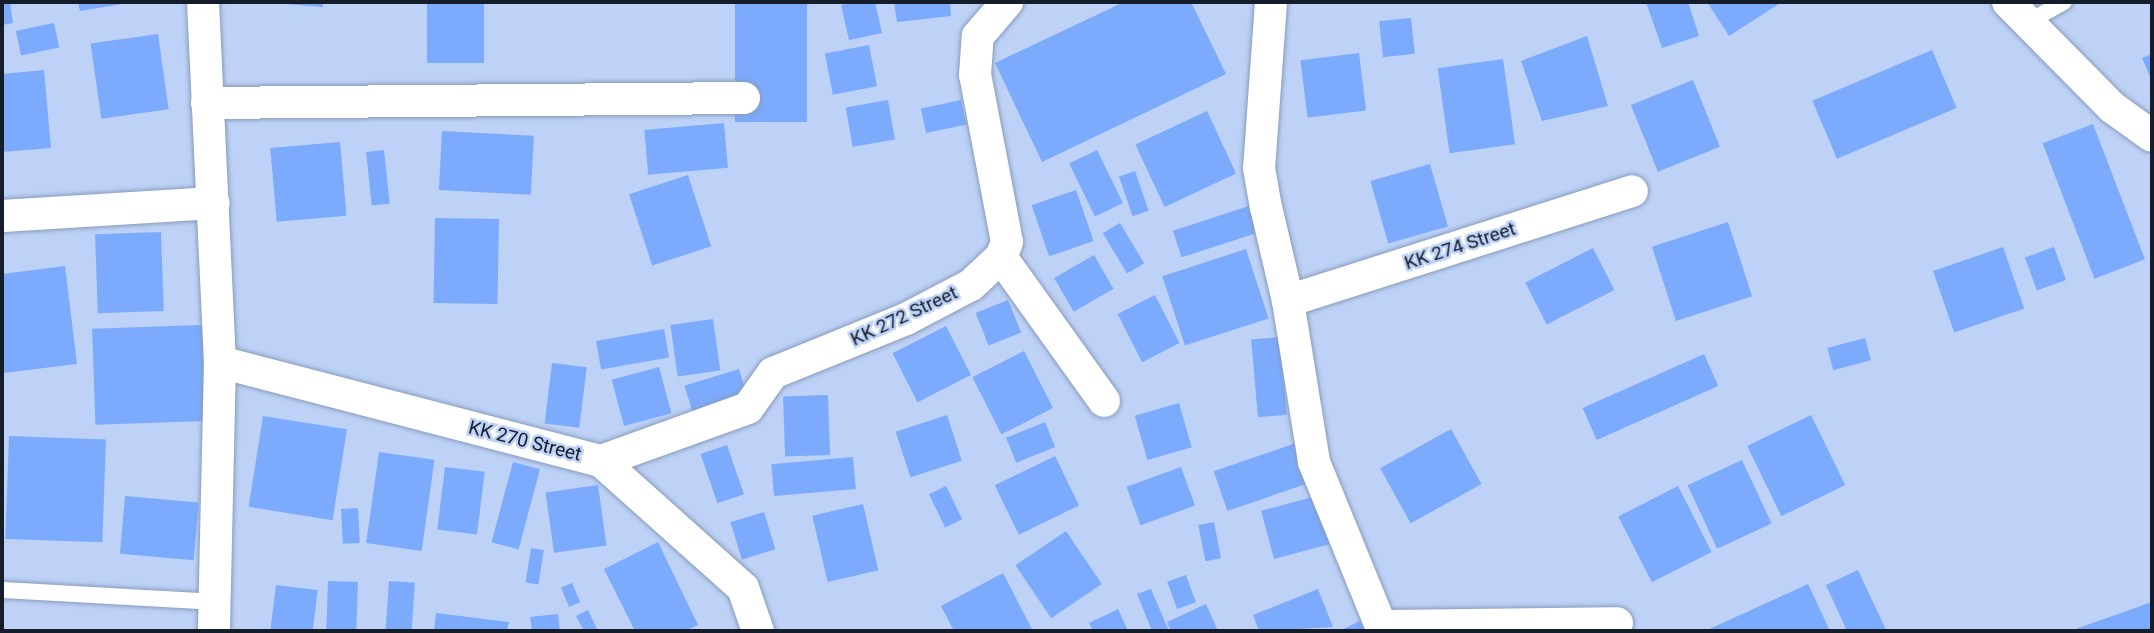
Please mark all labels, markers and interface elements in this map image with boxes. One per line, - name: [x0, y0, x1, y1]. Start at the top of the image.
- street label: KK 274 Street: [1402, 217, 1518, 275]
- street label: KK 272 Street: [847, 281, 961, 351]
- street label: KK 270 Street: [466, 416, 584, 466]

